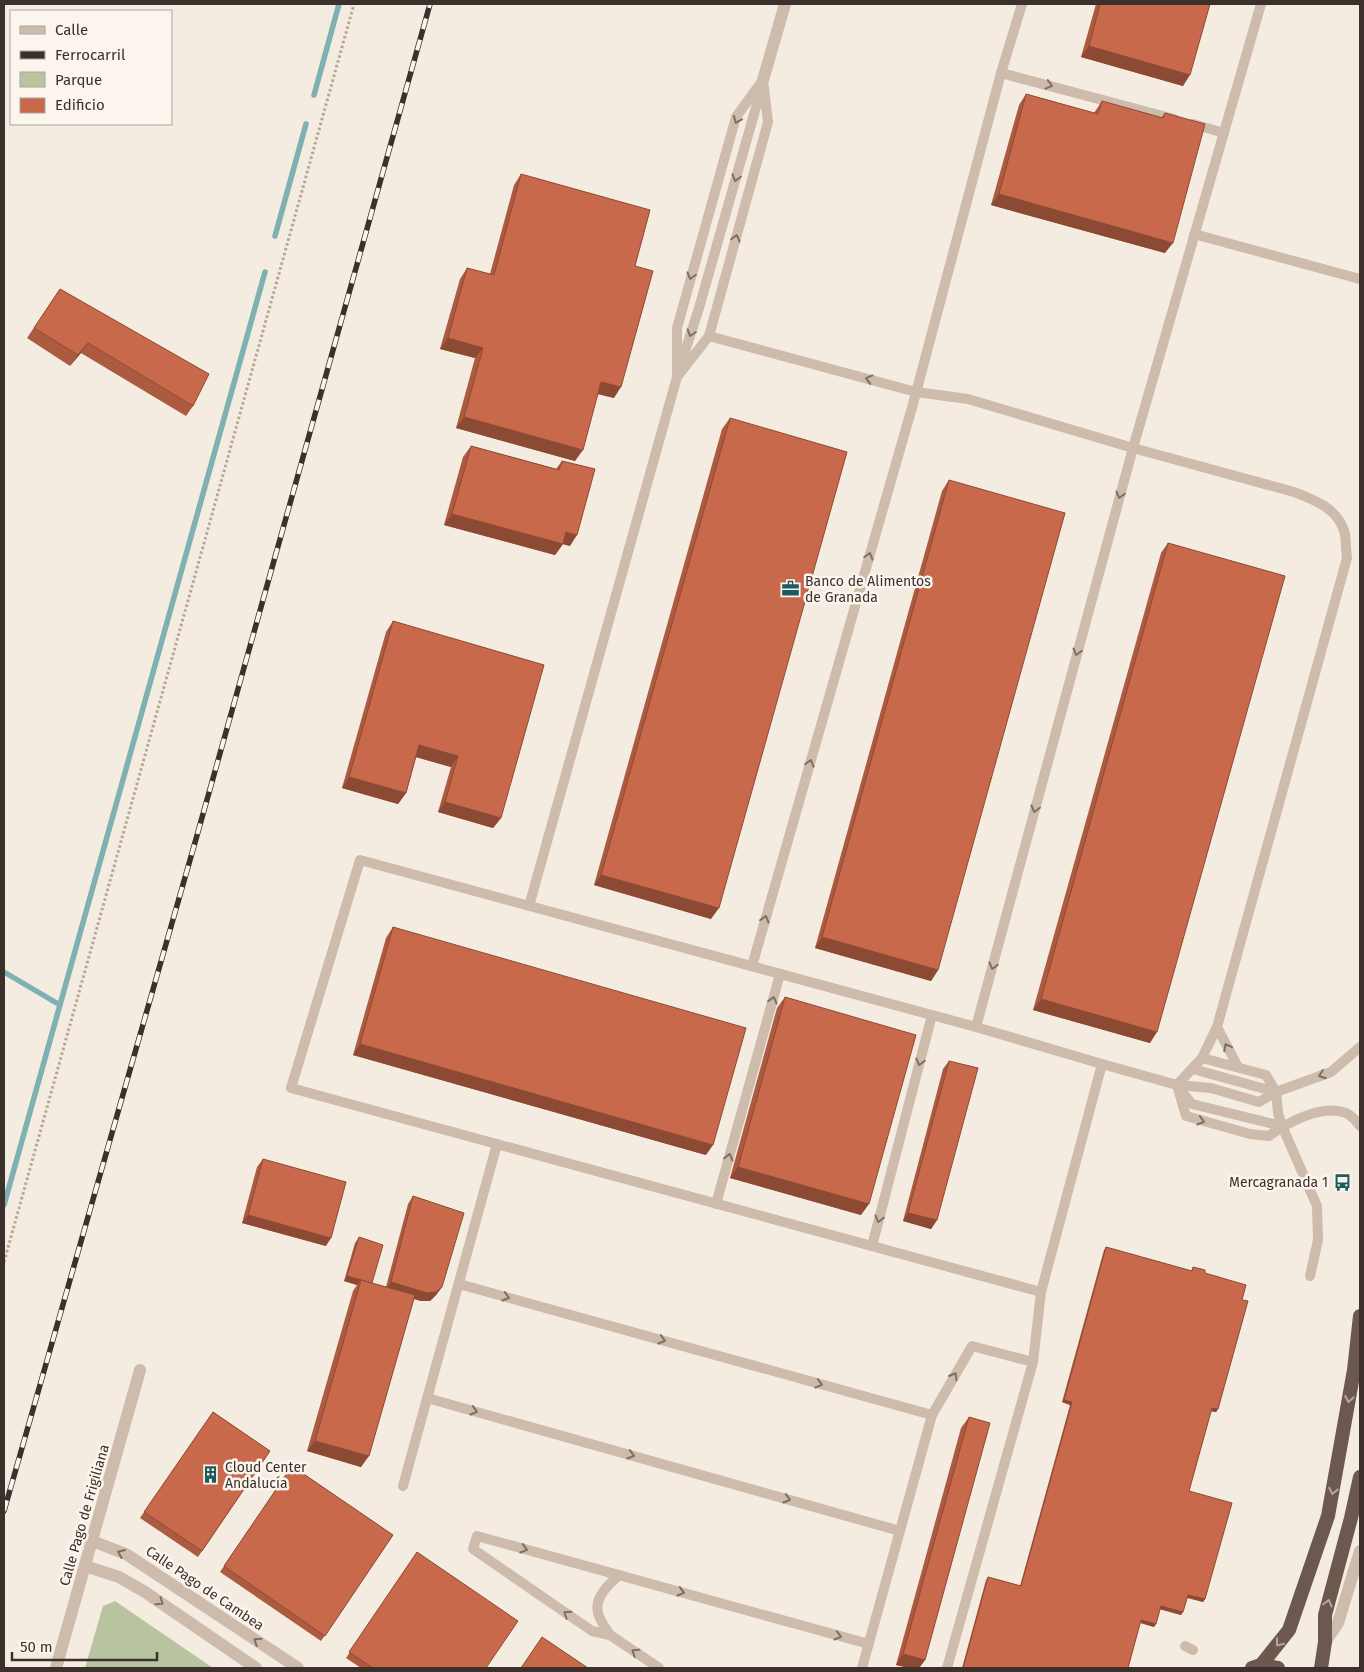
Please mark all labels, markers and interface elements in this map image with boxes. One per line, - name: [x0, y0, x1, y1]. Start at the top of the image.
- legend: [10, 10, 172, 125]
- text: Calle: [55, 21, 88, 39]
- text: Ferrocarril: [55, 46, 126, 64]
- text: Parque: [55, 71, 102, 89]
- one-way arrow: [1044, 80, 1052, 90]
- text: Edificio: [55, 96, 105, 114]
- one-way arrow: [732, 115, 743, 124]
- one-way arrow: [732, 173, 742, 181]
- one-way arrow: [730, 234, 741, 243]
- one-way arrow: [687, 272, 697, 280]
- one-way arrow: [686, 329, 696, 337]
- one-way arrow: [865, 375, 873, 385]
- one-way arrow: [1115, 491, 1126, 499]
- one-way arrow: [864, 552, 874, 560]
- place label: Banco de Alimentos de Granada: [805, 573, 931, 606]
- office icon: Banco de Alimentos de Granada: [781, 579, 801, 599]
- one-way arrow: [1073, 647, 1083, 655]
- one-way arrow: [804, 758, 815, 767]
- one-way arrow: [1030, 804, 1041, 813]
- one-way arrow: [760, 915, 770, 923]
- one-way arrow: [988, 961, 999, 970]
- one-way arrow: [767, 996, 778, 1005]
- one-way arrow: [1223, 1043, 1233, 1052]
- one-way arrow: [915, 1057, 926, 1066]
- one-way arrow: [1318, 1069, 1326, 1079]
- one-way arrow: [1197, 1115, 1205, 1125]
- one-way arrow: [724, 1153, 734, 1161]
- bus stop icon: Mercagranada 1: [1332, 1172, 1352, 1192]
- place label: Mercagranada 1: [1229, 1174, 1328, 1191]
- one-way arrow: [874, 1215, 885, 1223]
- one-way arrow: [501, 1291, 509, 1301]
- one-way arrow: [658, 1335, 666, 1345]
- one-way arrow: [948, 1373, 958, 1382]
- one-way arrow: [814, 1378, 823, 1389]
- one-way arrow: [1345, 1395, 1355, 1404]
- one-way arrow: [470, 1405, 479, 1416]
- street label: Calle Pago de Frigiliana: [56, 1442, 113, 1588]
- one-way arrow: [626, 1449, 635, 1460]
- place label: Cloud Center Andalucía: [225, 1459, 307, 1492]
- building icon: Cloud Center Andalucía: [201, 1465, 221, 1485]
- one-way arrow: [1328, 1486, 1339, 1495]
- one-way arrow: [783, 1493, 792, 1504]
- street label: Calle Pago de Cambea: [142, 1543, 267, 1634]
- one-way arrow: [520, 1543, 528, 1553]
- one-way arrow: [117, 1548, 126, 1559]
- one-way arrow: [676, 1587, 684, 1597]
- one-way arrow: [154, 1596, 163, 1605]
- one-way arrow: [1323, 1599, 1333, 1607]
- one-way arrow: [563, 1611, 573, 1620]
- scale bar: [12, 1630, 158, 1662]
- one-way arrow: [833, 1630, 841, 1640]
- one-way arrow: [1276, 1637, 1285, 1647]
- text: 50 m: [20, 1638, 53, 1656]
- one-way arrow: [253, 1638, 263, 1647]
- one-way arrow: [631, 1649, 640, 1658]

